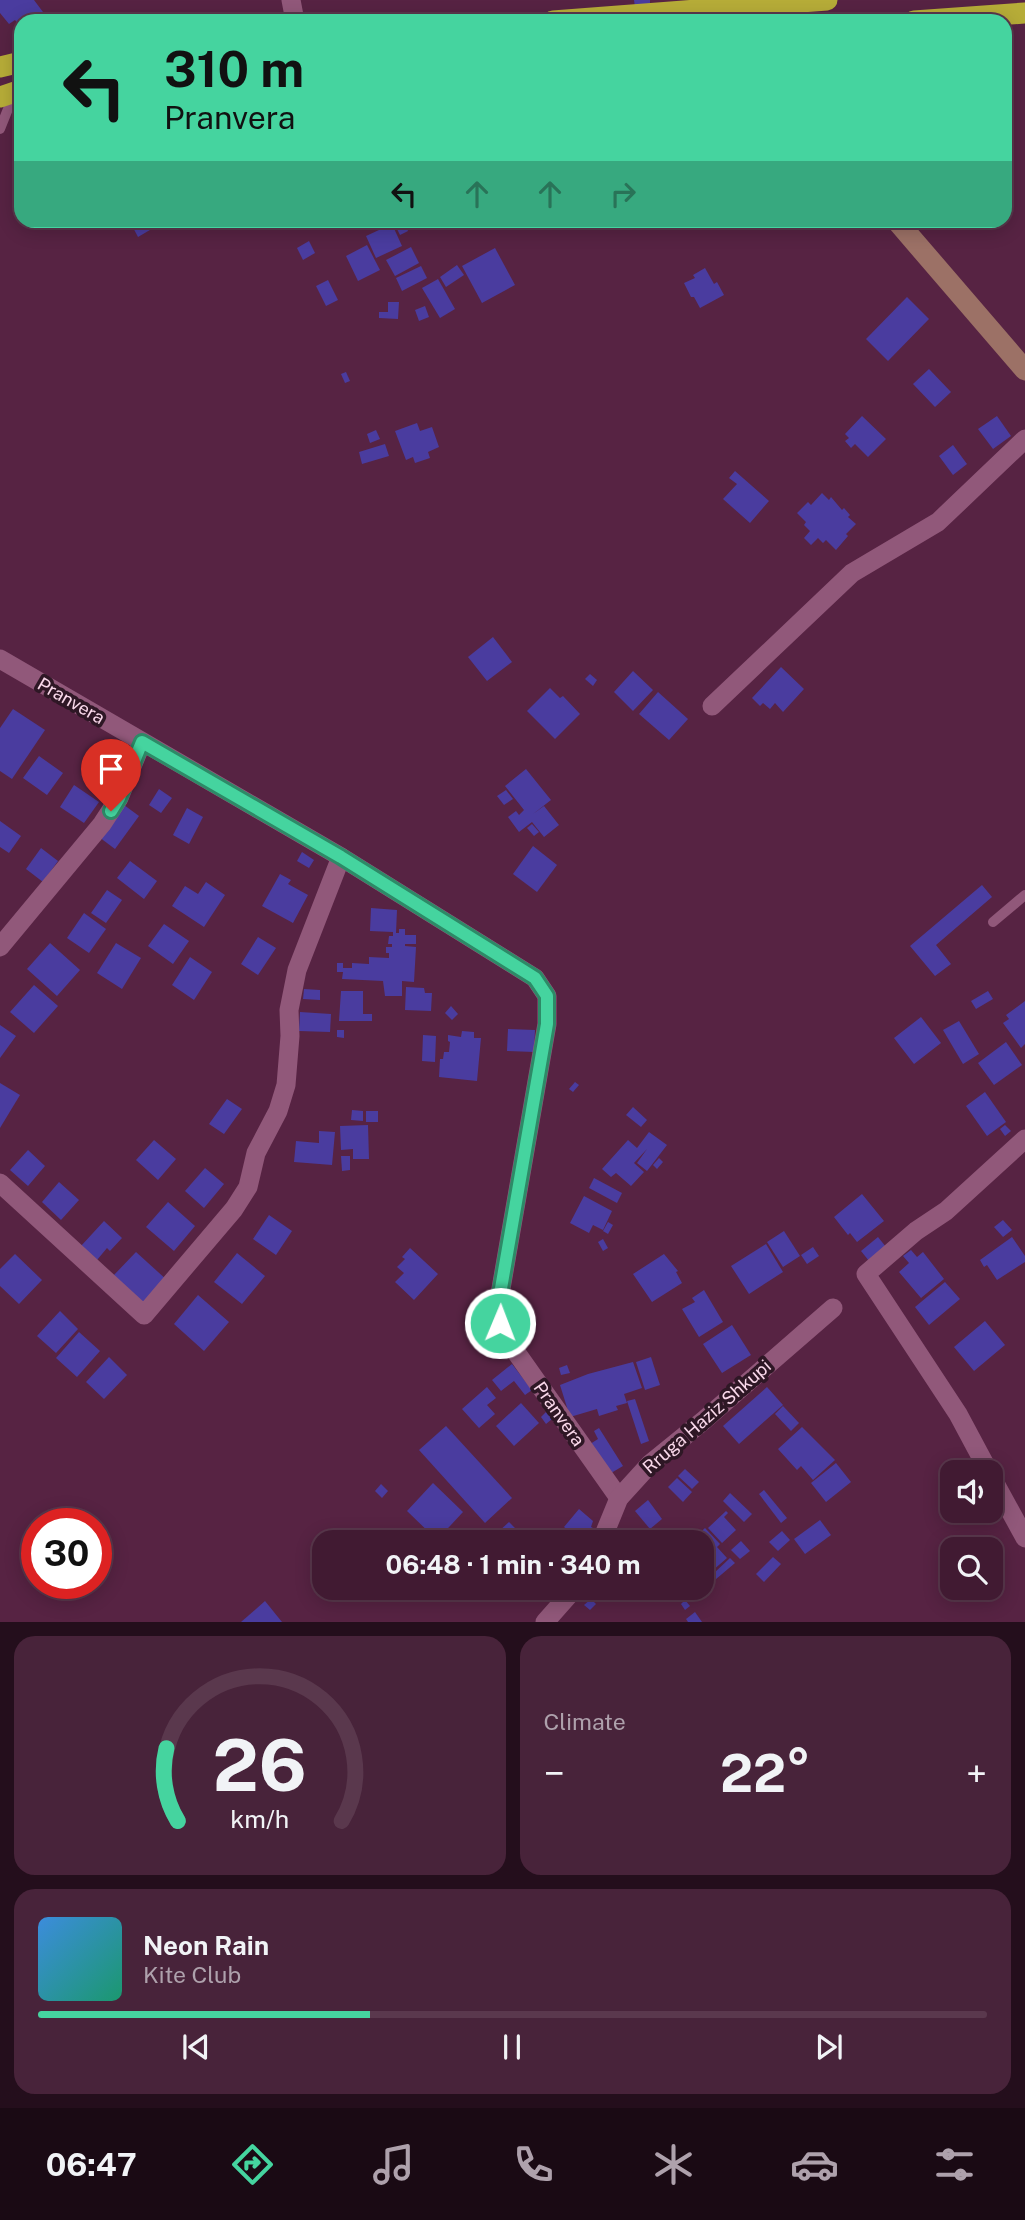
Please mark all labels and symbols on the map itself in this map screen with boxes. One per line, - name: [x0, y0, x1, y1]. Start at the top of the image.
- street label: Pranvera: [34, 673, 109, 728]
- pin: [81, 739, 141, 811]
- position arrow: [463, 1286, 537, 1360]
- street label: Rruga Haziz Shkupi: [638, 1355, 775, 1478]
- street label: Pranvera: [530, 1377, 589, 1450]
- speed limit sign: 30: [21, 1508, 112, 1599]

